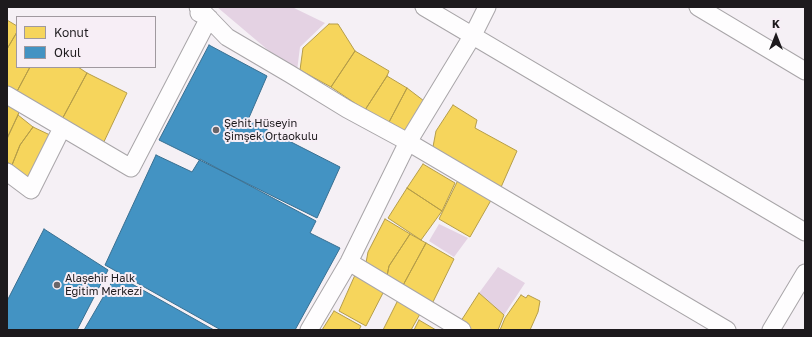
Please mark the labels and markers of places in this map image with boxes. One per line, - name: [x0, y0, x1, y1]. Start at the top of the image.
- place label: Şehit Hüseyin Şimşek Ortaokulu: [224, 117, 318, 143]
- marker: Şehit Hüseyin Şimşek Ortaokulu: [211, 125, 221, 135]
- place label: Alaşehir Halk Eğitim Merkezi: [65, 272, 142, 298]
- marker: Alaşehir Halk Eğitim Merkezi: [52, 280, 62, 290]

